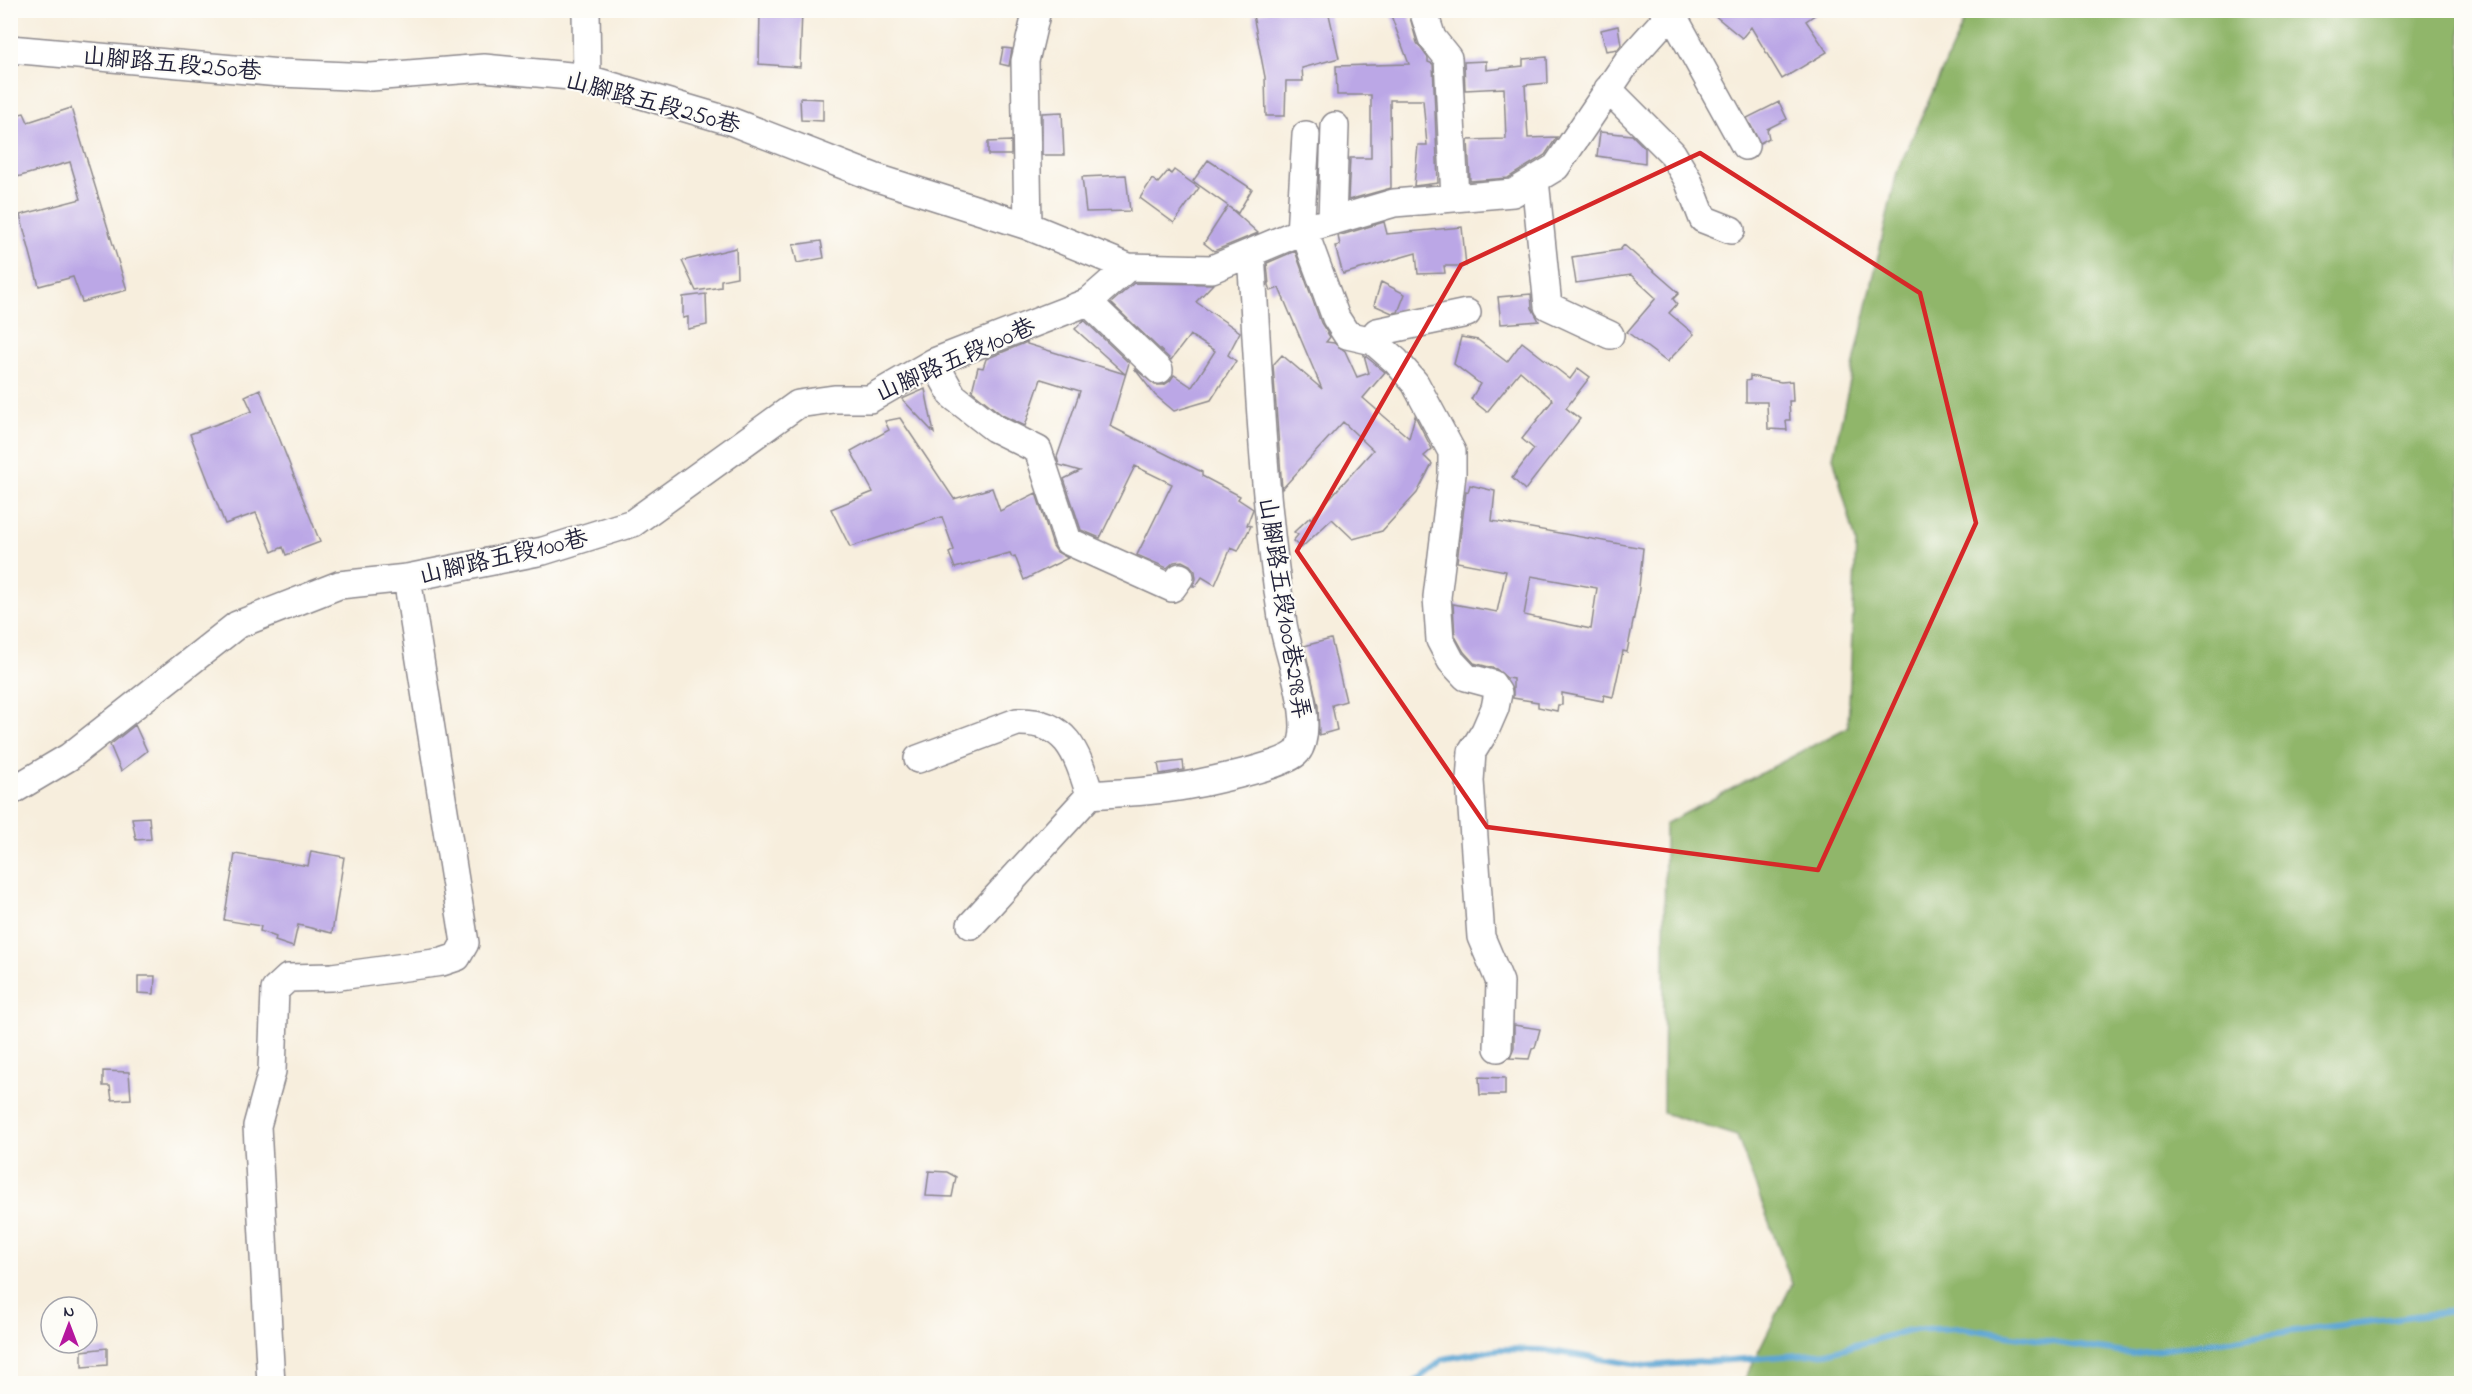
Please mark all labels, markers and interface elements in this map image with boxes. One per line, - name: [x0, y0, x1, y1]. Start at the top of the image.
- street label: 山腳路五段250巷: [81, 40, 263, 91]
- street label: 山腳路五段250巷: [561, 64, 744, 145]
- street label: 山腳路五段100巷: [870, 310, 1042, 412]
- street label: 山腳路五段100巷298弄: [1248, 495, 1317, 722]
- street label: 山腳路五段100巷: [416, 522, 591, 595]
- north arrow: [39, 1295, 99, 1355]
- text: N: [64, 1300, 75, 1324]

